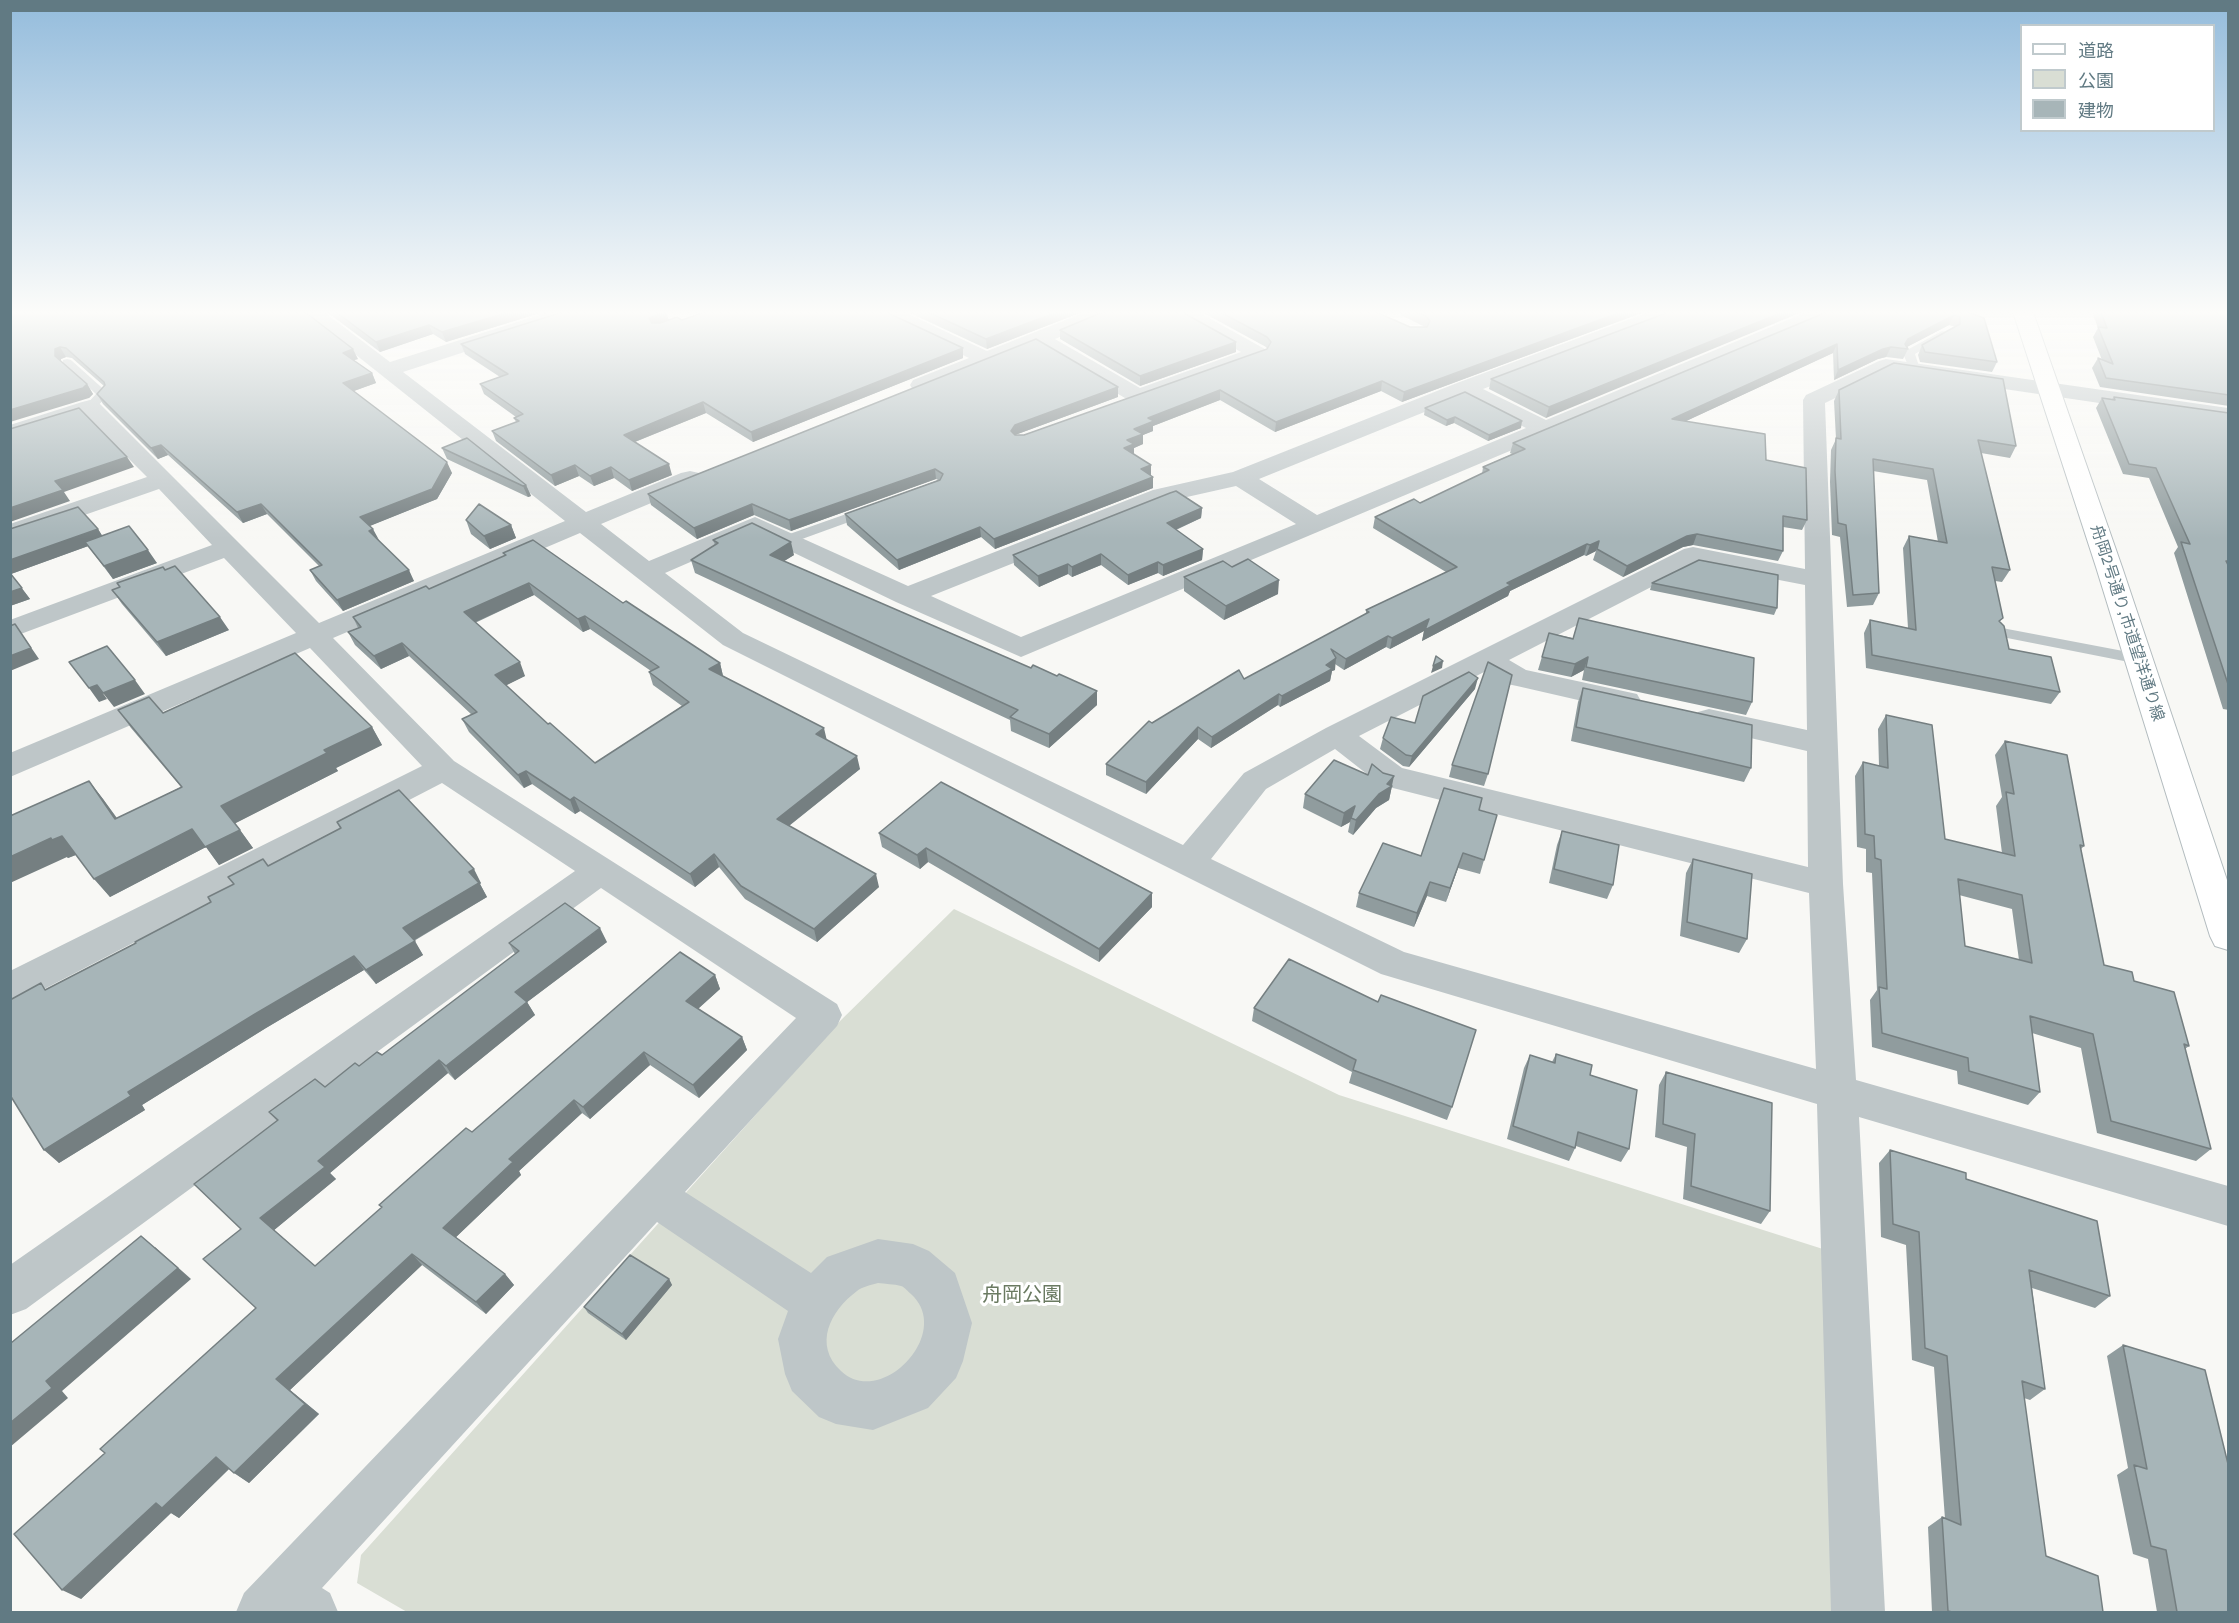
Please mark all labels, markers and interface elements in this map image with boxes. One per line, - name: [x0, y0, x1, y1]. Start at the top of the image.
- legend: [2020, 24, 2215, 132]
- text: 道路: [2078, 40, 2114, 61]
- text: 公園: [2078, 70, 2114, 91]
- text: 建物: [2078, 100, 2114, 121]
- street label: 舟岡2号通り,市道望洋通り線: [2086, 522, 2168, 724]
- park label: 舟岡公園: [982, 1283, 1062, 1307]

